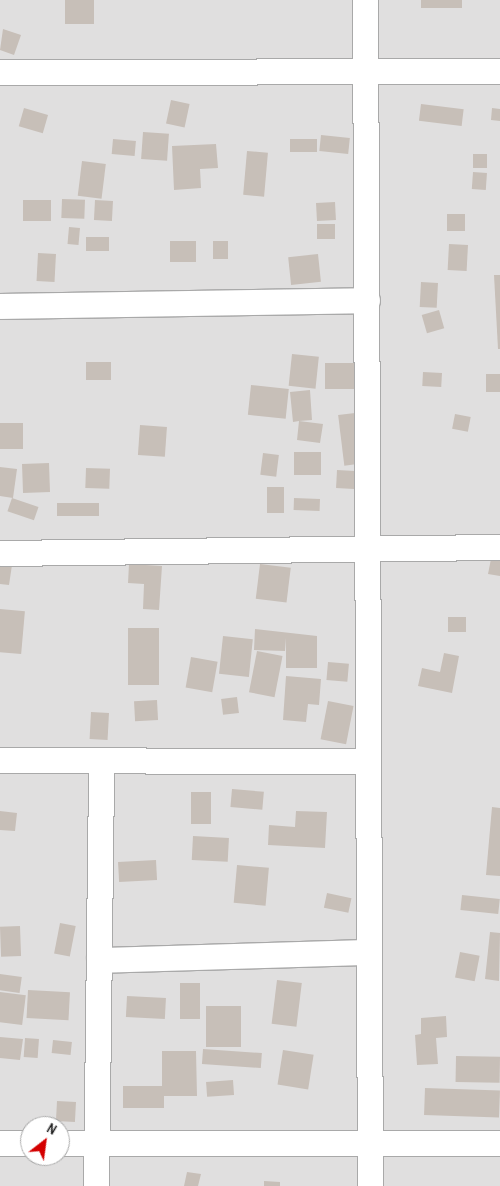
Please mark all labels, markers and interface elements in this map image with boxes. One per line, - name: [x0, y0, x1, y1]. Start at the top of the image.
- north arrow: [20, 1116, 70, 1166]
- text: N: [44, 1119, 60, 1139]

